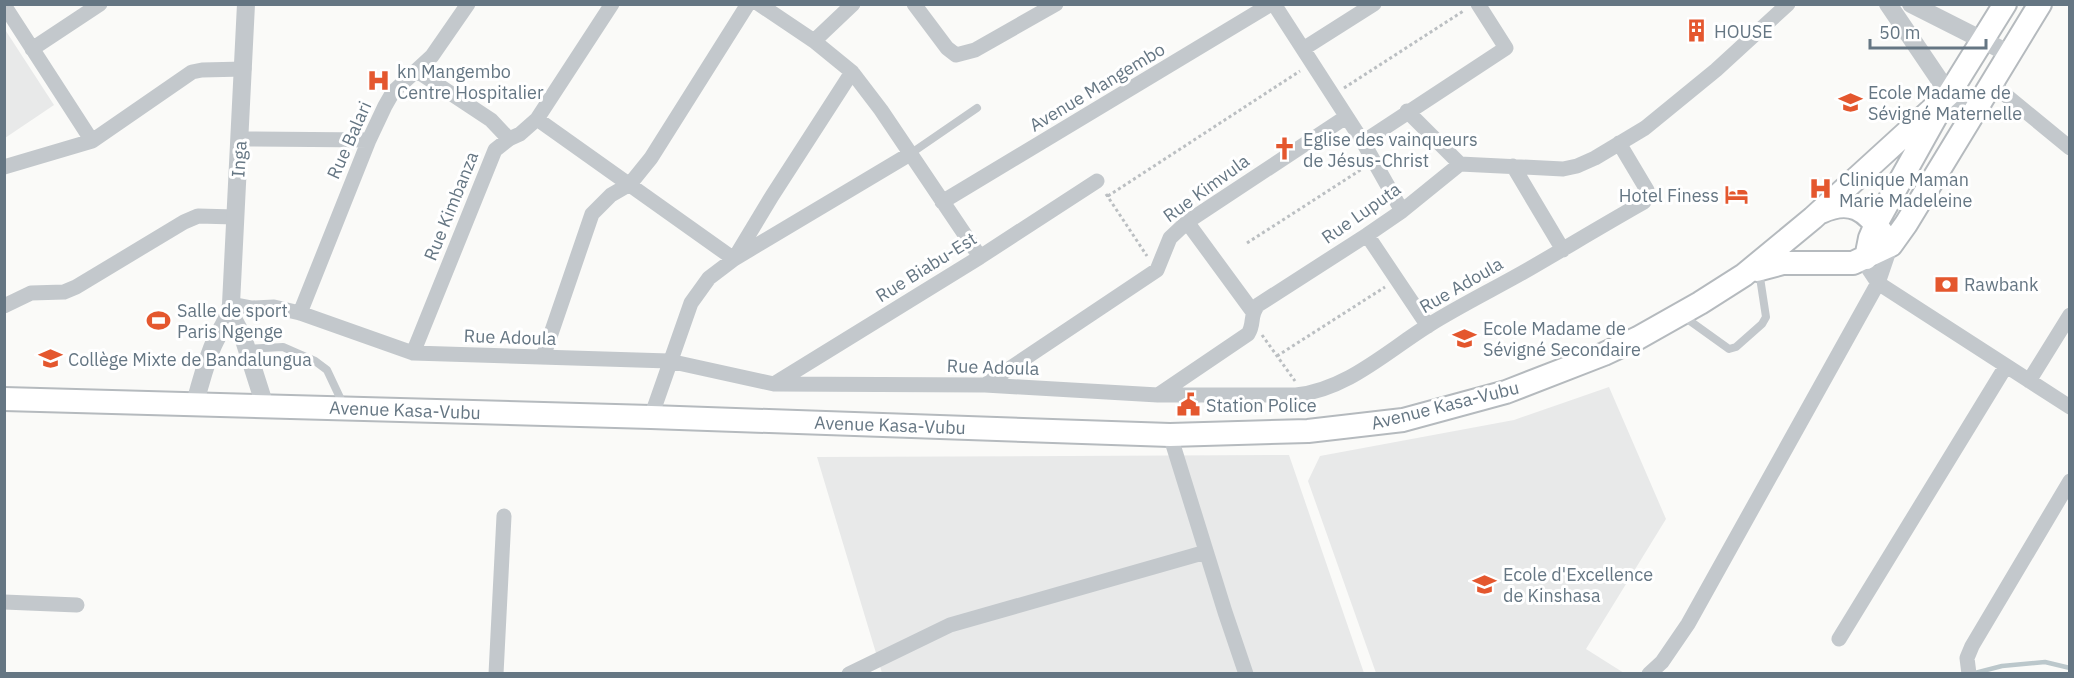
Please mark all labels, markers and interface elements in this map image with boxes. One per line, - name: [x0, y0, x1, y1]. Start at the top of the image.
- scale bar: [1870, 12, 1986, 50]
- building icon: HOUSE: [1683, 18, 1709, 44]
- place label: HOUSE: [1714, 20, 1773, 43]
- text: 50 m: [1879, 21, 1921, 44]
- street label: Avenue Mangembo: [1025, 37, 1169, 137]
- place label: kn Mangembo Centre Hospitalier: [397, 60, 544, 104]
- hospital icon: kn Mangembo Centre Hospitalier: [366, 68, 392, 94]
- place label: Ecole Madame de Sévigné Maternelle: [1868, 81, 2022, 125]
- school or university icon: Ecole Madame de Sévigné Maternelle: [1837, 89, 1863, 115]
- street label: Rue Balari: [322, 97, 376, 183]
- place label: Eglise des vainqueurs de Jésus-Christ: [1303, 128, 1478, 172]
- church icon: Eglise des vainqueurs de Jésus-Christ: [1272, 136, 1298, 162]
- street label: Inga: [226, 140, 252, 178]
- street label: Rue Kimbanza: [419, 148, 483, 264]
- street label: Rue Kimvula: [1158, 149, 1254, 227]
- place label: Clinique Maman Marie Madeleine: [1839, 168, 1973, 212]
- hospital icon: Clinique Maman Marie Madeleine: [1808, 176, 1834, 202]
- street label: Rue Luputa: [1317, 177, 1405, 249]
- hotel icon: Hotel Finess: [1724, 182, 1750, 208]
- place label: Hotel Finess: [1619, 184, 1719, 207]
- street label: Rue Biabu-Est: [871, 227, 981, 307]
- street label: Rue Adoula: [1415, 252, 1507, 318]
- bank icon: Rawbank: [1933, 271, 1959, 297]
- place label: Rawbank: [1964, 273, 2039, 296]
- place label: Salle de sport Paris Ngenge: [177, 299, 288, 343]
- sports icon: Salle de sport Paris Ngenge: [146, 307, 172, 333]
- place label: Ecole Madame de Sévigné Secondaire: [1483, 317, 1641, 361]
- street label: Rue Adoula: [463, 324, 557, 350]
- school or university icon: Ecole Madame de Sévigné Secondaire: [1452, 325, 1478, 351]
- school or university icon: Collège Mixte de Bandalungua: [37, 346, 63, 372]
- place label: Collège Mixte de Bandalungua: [68, 348, 312, 371]
- street label: Rue Adoula: [946, 354, 1040, 380]
- street label: Avenue Kasa-Vubu: [1369, 376, 1521, 434]
- public building icon: Station Police: [1175, 392, 1201, 418]
- place label: Station Police: [1206, 394, 1317, 417]
- street label: Avenue Kasa-Vubu: [329, 396, 481, 424]
- street label: Avenue Kasa-Vubu: [814, 411, 966, 439]
- place label: Ecole d'Excellence de Kinshasa: [1503, 563, 1653, 607]
- school or university icon: Ecole d'Excellence de Kinshasa: [1472, 571, 1498, 597]

